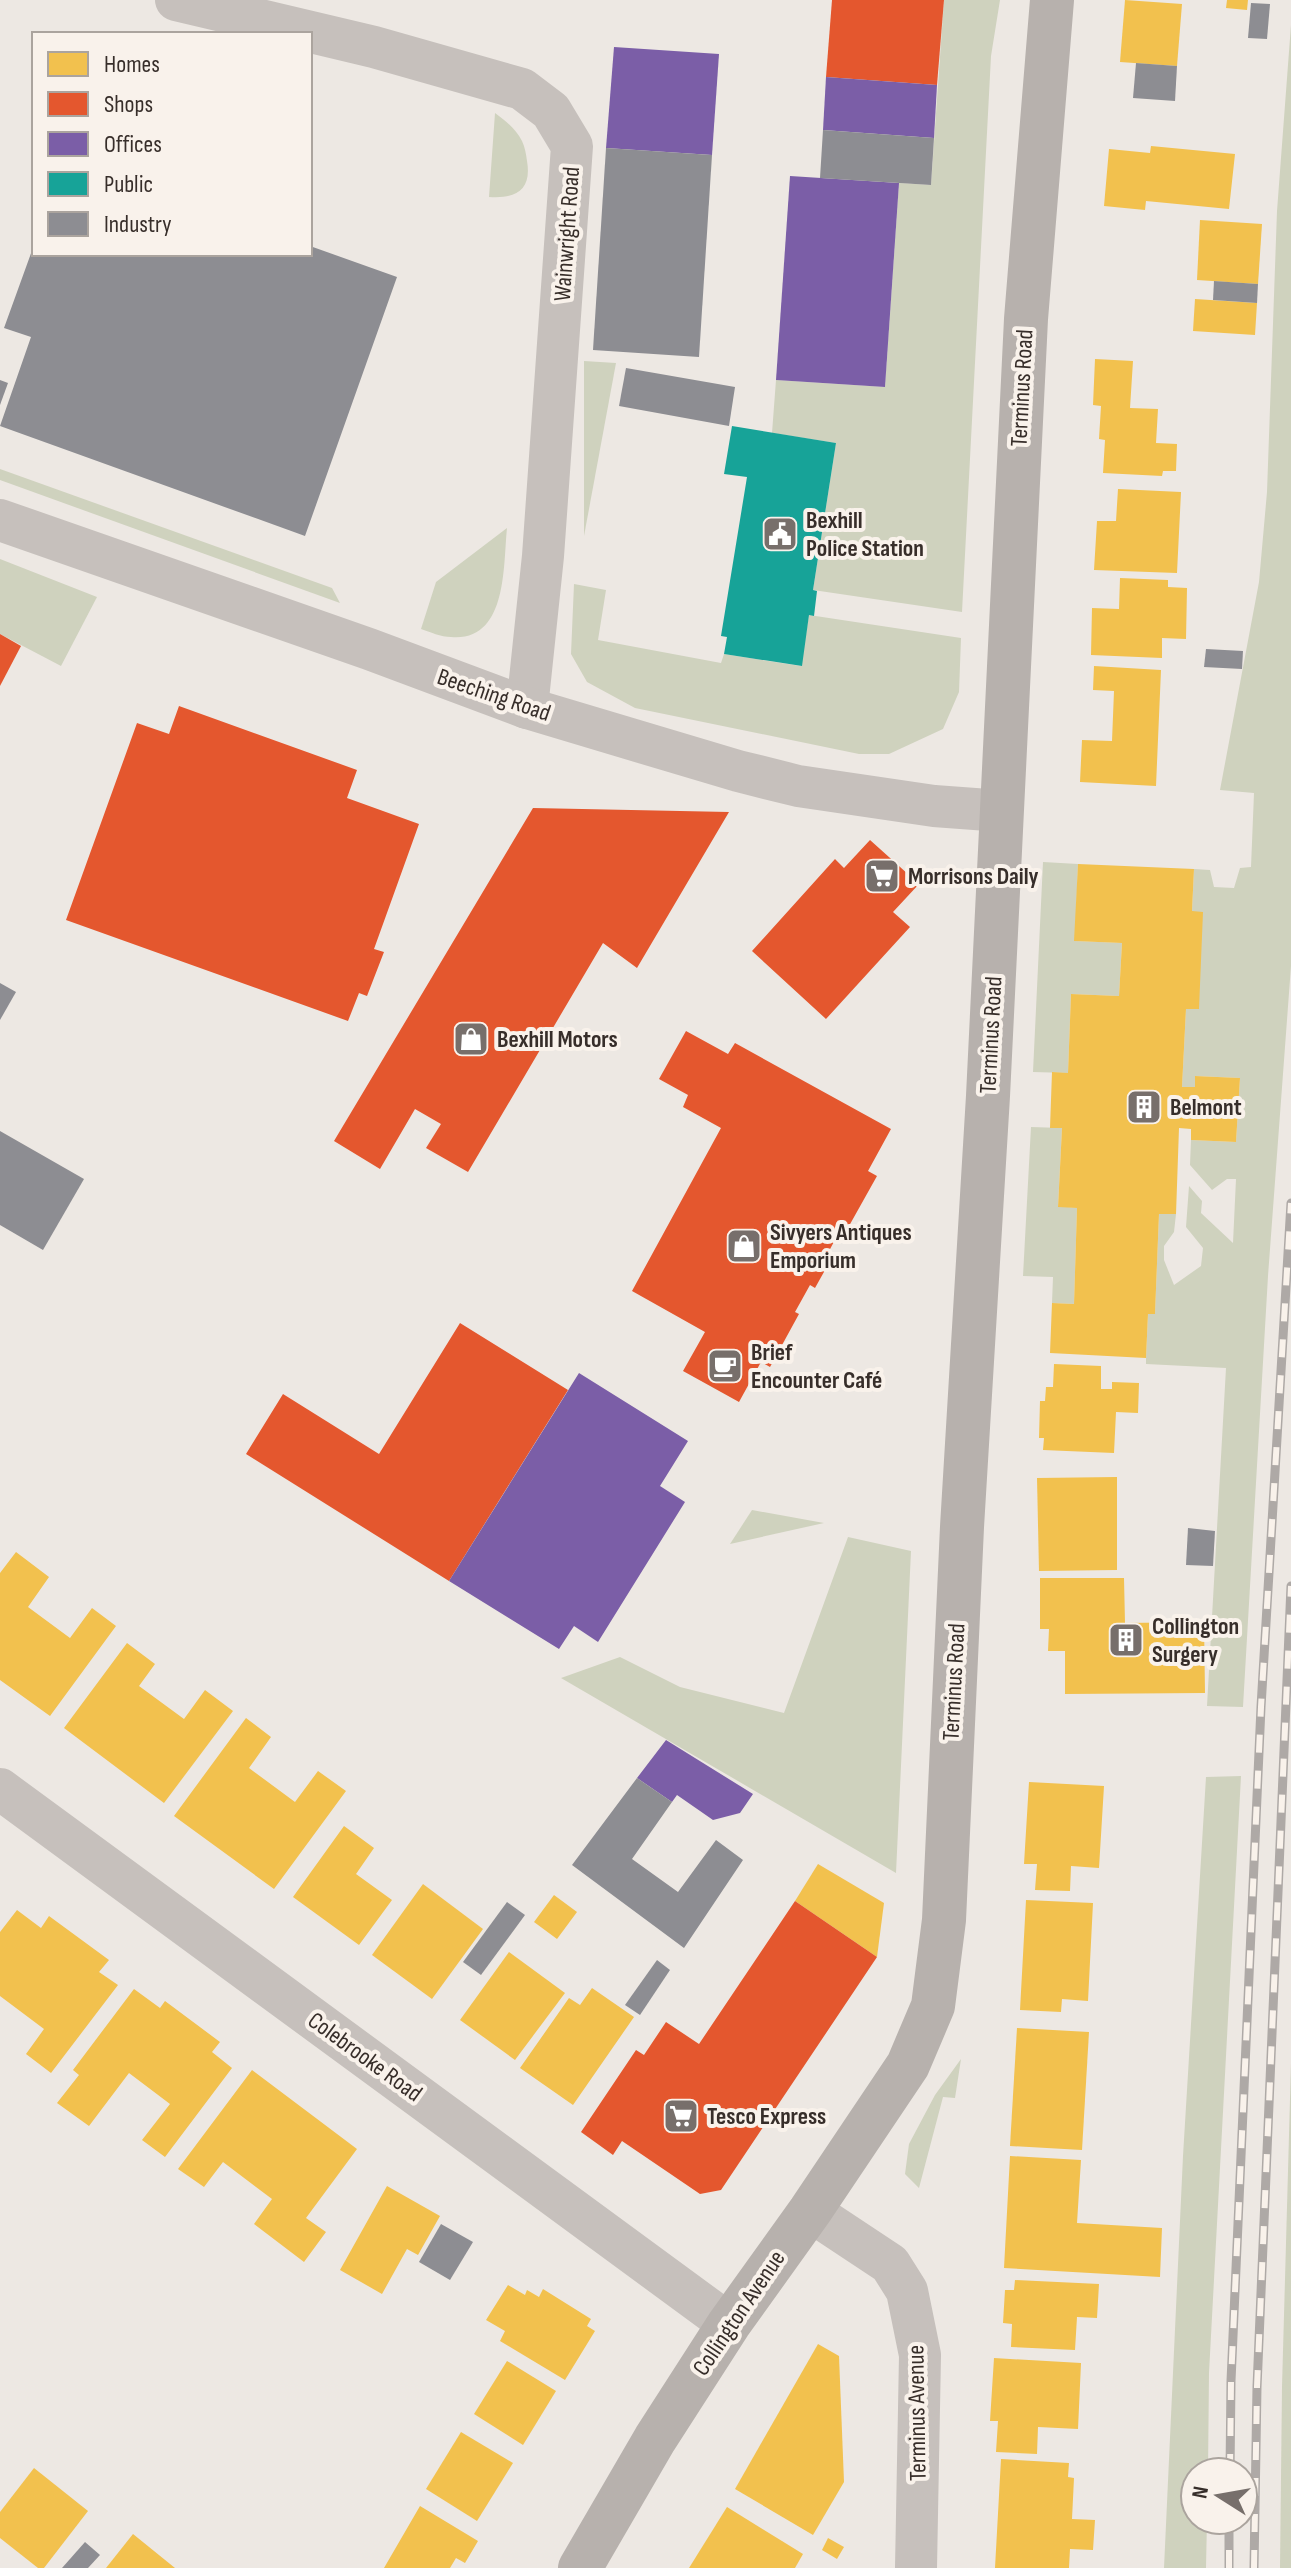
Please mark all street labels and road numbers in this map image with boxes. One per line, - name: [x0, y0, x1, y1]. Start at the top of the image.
- street label: Wainwright Road: [548, 166, 586, 302]
- street label: Terminus Road: [1004, 329, 1040, 447]
- street label: Beeching Road: [434, 662, 554, 728]
- street label: Terminus Road: [973, 976, 1009, 1094]
- street label: Terminus Road: [936, 1623, 972, 1741]
- street label: Colebrooke Road: [302, 2006, 428, 2108]
- street label: Collington Avenue: [686, 2245, 792, 2381]
- street label: Terminus Avenue: [901, 2345, 933, 2481]

